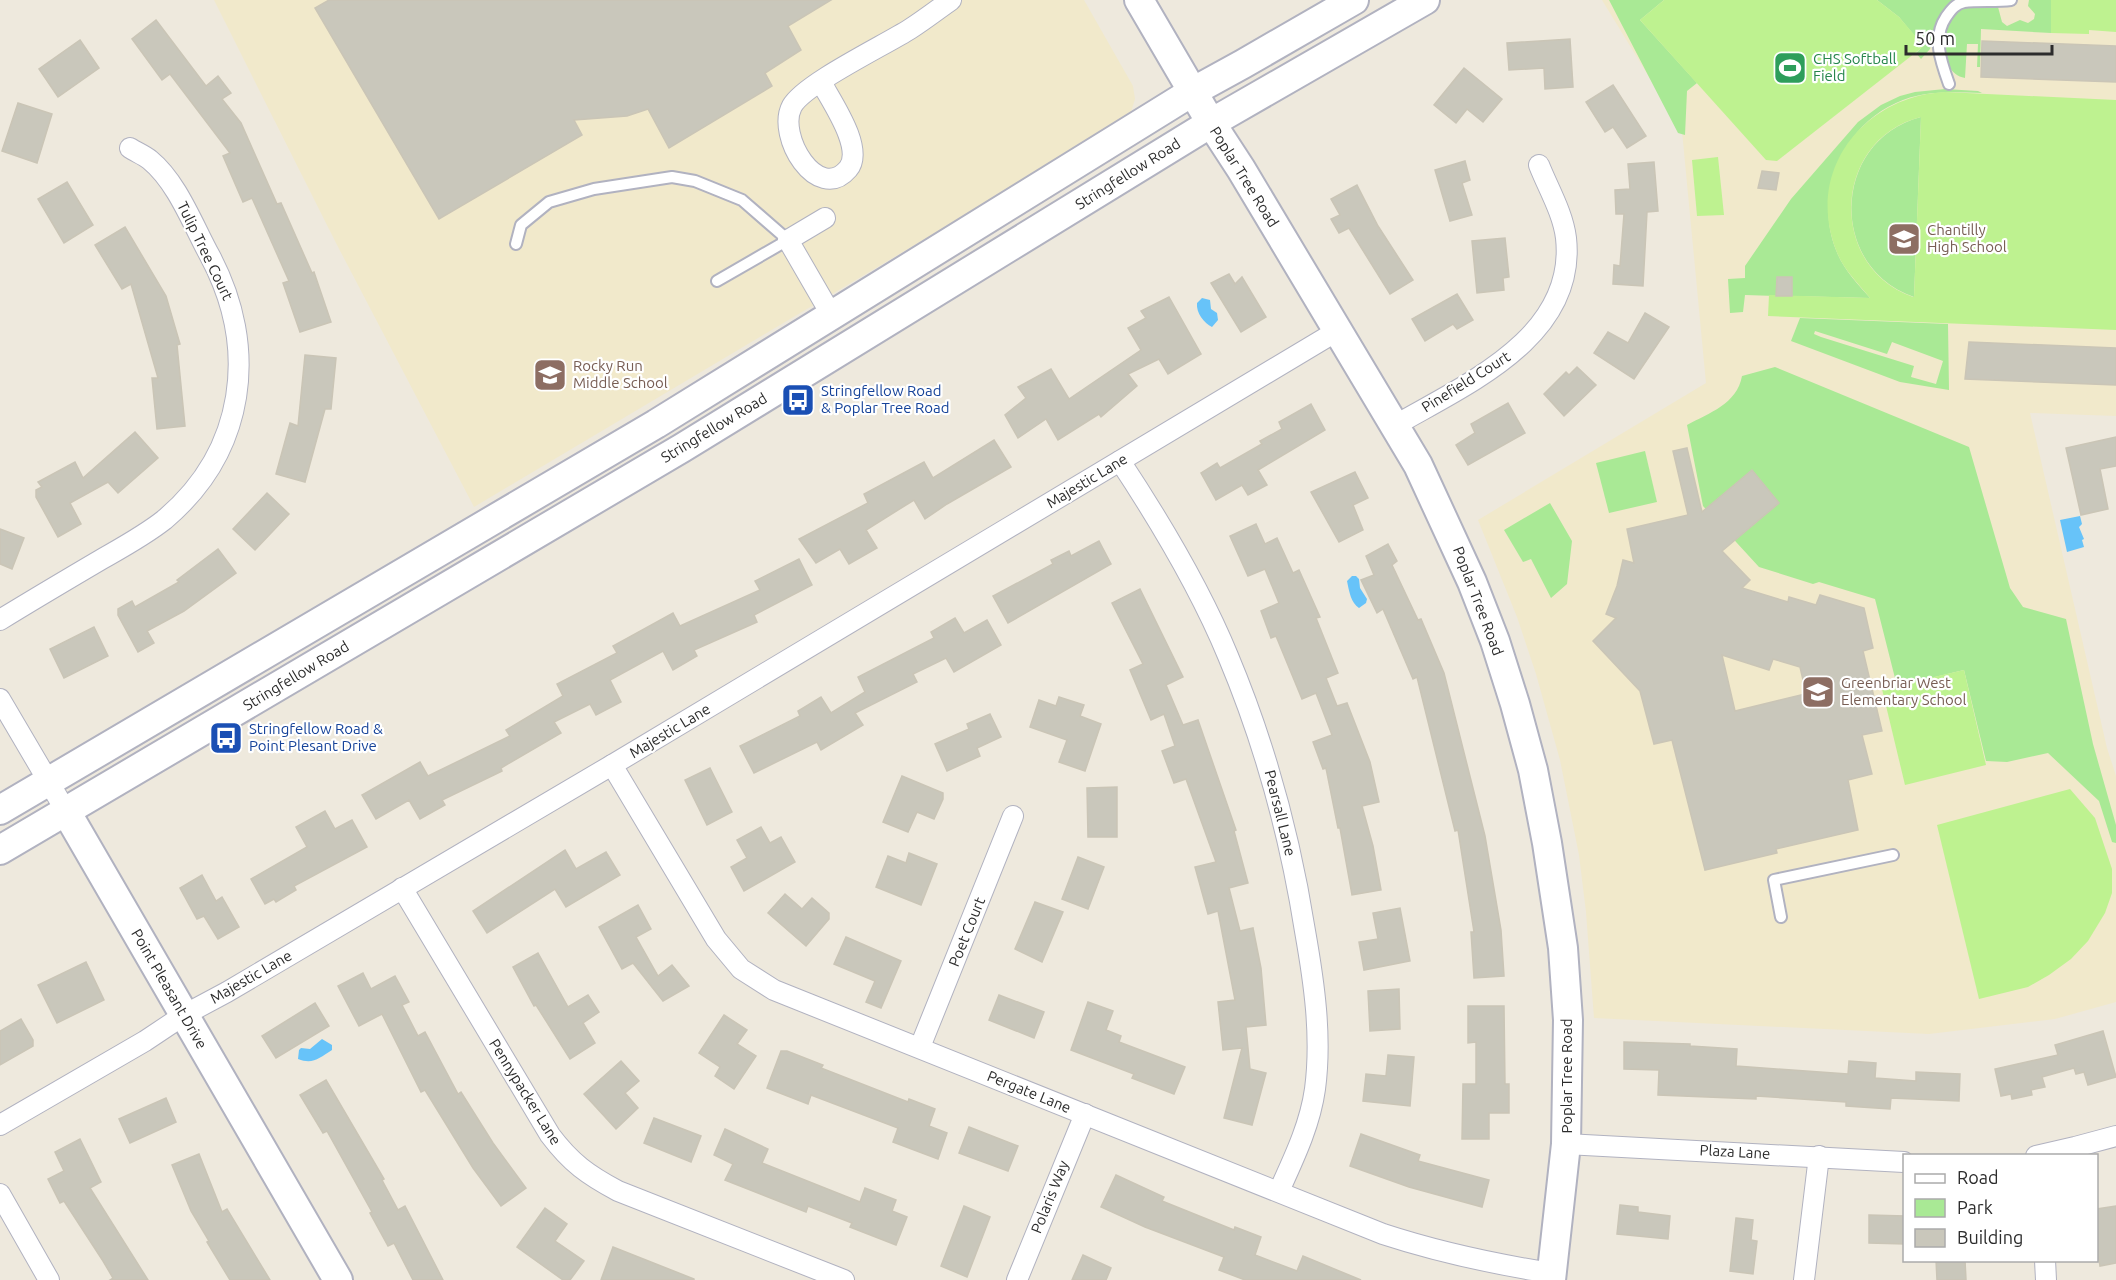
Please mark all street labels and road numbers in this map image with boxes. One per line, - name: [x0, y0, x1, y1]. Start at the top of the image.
- street label: Poplar Tree Road: [1207, 123, 1282, 230]
- street label: Stringfellow Road: [1072, 134, 1183, 213]
- street label: Tulip Tree Court: [174, 199, 237, 303]
- street label: Pinefield Court: [1418, 347, 1513, 416]
- street label: Stringfellow Road: [658, 389, 770, 466]
- street label: Majestic Lane: [1043, 450, 1130, 511]
- street label: Poplar Tree Road: [1450, 544, 1507, 658]
- street label: Stringfellow Road: [240, 637, 352, 714]
- street label: Majestic Lane: [626, 700, 713, 761]
- street label: Pearsall Lane: [1262, 768, 1299, 858]
- street label: Poet Court: [945, 895, 988, 969]
- street label: Point Pleasant Drive: [128, 926, 211, 1052]
- street label: Majestic Lane: [207, 946, 295, 1007]
- street label: Poplar Tree Road: [1558, 1018, 1575, 1134]
- street label: Pennypacker Lane: [486, 1036, 565, 1148]
- street label: Pergate Lane: [985, 1067, 1074, 1116]
- street label: Plaza Lane: [1699, 1141, 1771, 1162]
- street label: Polaris Way: [1027, 1158, 1072, 1236]

